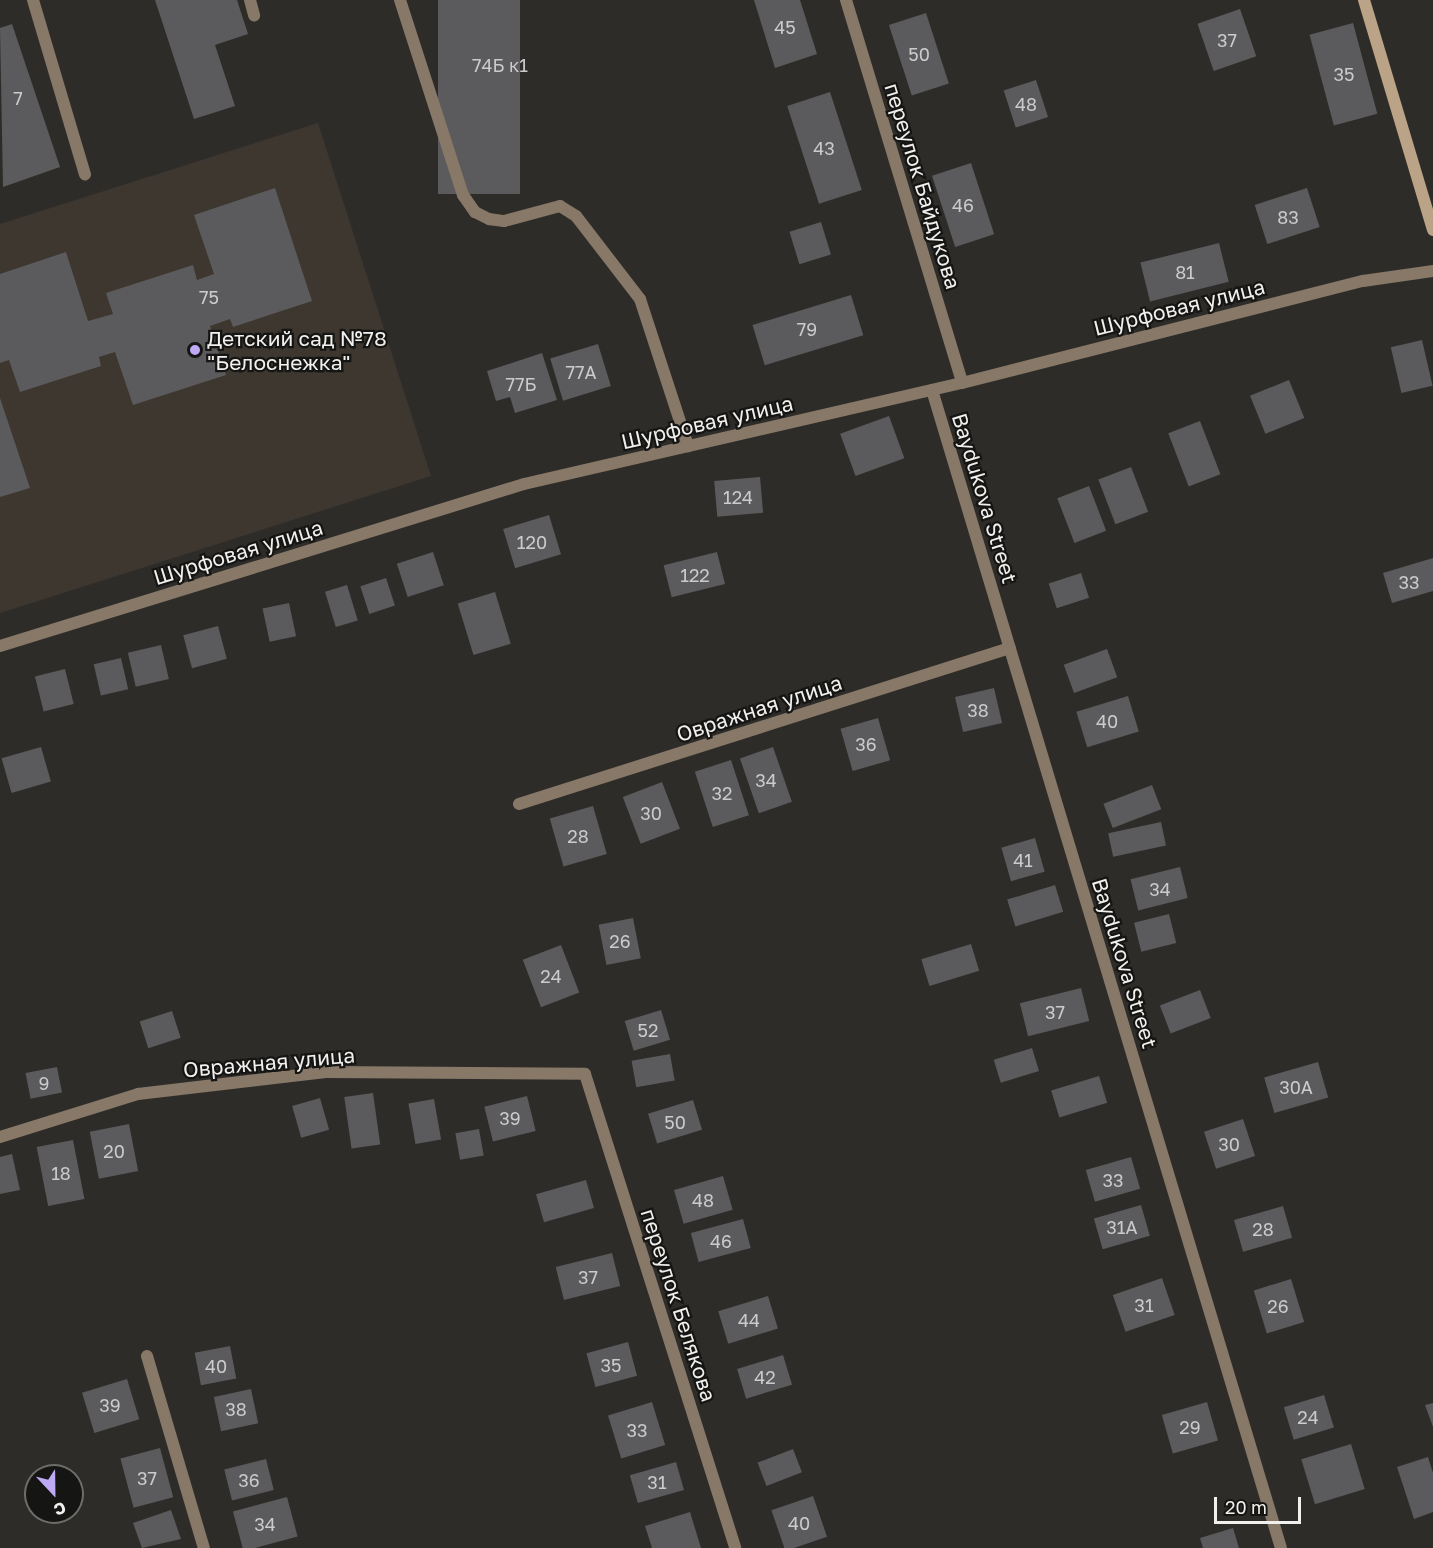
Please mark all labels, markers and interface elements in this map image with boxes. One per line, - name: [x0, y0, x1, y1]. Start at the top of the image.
- house number: 45: [774, 16, 796, 38]
- house number: 37: [1217, 29, 1237, 51]
- house number: 50: [908, 43, 930, 65]
- house number: 74Б к1: [472, 54, 528, 76]
- house number: 35: [1334, 63, 1354, 85]
- street label: переулок Байдукова: [880, 80, 966, 292]
- house number: 7: [13, 87, 23, 109]
- house number: 48: [1015, 93, 1037, 115]
- house number: 43: [813, 137, 835, 159]
- house number: 46: [952, 194, 974, 216]
- house number: 83: [1277, 206, 1299, 228]
- house number: 81: [1175, 261, 1195, 283]
- street label: Шурфовая улица: [1091, 274, 1267, 340]
- house number: 75: [199, 286, 219, 308]
- house number: 79: [797, 318, 817, 340]
- place label: Детский сад №78 "Белоснежка": [207, 325, 387, 375]
- marker: Детский сад №78 "Белоснежка": [188, 343, 202, 357]
- house number: 77А: [565, 361, 597, 383]
- house number: 77Б: [505, 373, 537, 395]
- street label: Шурфовая улица: [619, 390, 795, 454]
- street label: Baydukova Street: [947, 410, 1023, 586]
- house number: 124: [723, 486, 753, 508]
- street label: Шурфовая улица: [150, 514, 326, 590]
- house number: 120: [517, 531, 547, 553]
- house number: 122: [680, 564, 710, 586]
- house number: 33: [1398, 571, 1420, 593]
- street label: Овражная улица: [673, 669, 845, 747]
- house number: 38: [967, 699, 989, 721]
- house number: 40: [1096, 710, 1118, 732]
- house number: 36: [855, 733, 877, 755]
- house number: 34: [755, 769, 777, 791]
- house number: 32: [712, 782, 732, 804]
- house number: 30: [640, 802, 662, 824]
- house number: 28: [567, 825, 589, 847]
- house number: 41: [1013, 849, 1033, 871]
- street label: Baydukova Street: [1087, 875, 1163, 1051]
- house number: 34: [1149, 878, 1171, 900]
- house number: 26: [609, 930, 631, 952]
- house number: 24: [540, 965, 562, 987]
- house number: 37: [1045, 1001, 1065, 1023]
- house number: 52: [638, 1019, 658, 1041]
- street label: Овражная улица: [182, 1042, 356, 1082]
- house number: 9: [39, 1072, 49, 1094]
- house number: 30А: [1279, 1076, 1313, 1098]
- house number: 39: [499, 1107, 521, 1129]
- house number: 50: [664, 1111, 686, 1133]
- house number: 30: [1218, 1133, 1240, 1155]
- house number: 20: [103, 1140, 125, 1162]
- house number: 18: [51, 1162, 71, 1184]
- house number: 33: [1102, 1169, 1124, 1191]
- house number: 48: [692, 1189, 714, 1211]
- street label: переулок Белякова: [636, 1205, 722, 1405]
- house number: 31А: [1106, 1216, 1138, 1238]
- house number: 28: [1252, 1218, 1274, 1240]
- house number: 46: [710, 1230, 732, 1252]
- house number: 37: [578, 1266, 598, 1288]
- house number: 31: [1134, 1294, 1154, 1316]
- house number: 26: [1267, 1295, 1289, 1317]
- house number: 44: [738, 1309, 760, 1331]
- house number: 35: [601, 1354, 621, 1376]
- house number: 40: [205, 1355, 227, 1377]
- house number: 42: [754, 1366, 776, 1388]
- house number: 39: [99, 1394, 121, 1416]
- house number: 38: [225, 1398, 247, 1420]
- house number: 24: [1297, 1406, 1319, 1428]
- house number: 29: [1179, 1416, 1201, 1438]
- house number: 33: [626, 1419, 648, 1441]
- north arrow: [24, 1464, 84, 1524]
- house number: 37: [137, 1467, 157, 1489]
- house number: 36: [238, 1469, 260, 1491]
- house number: 31: [647, 1471, 667, 1493]
- scale bar: [1217, 1485, 1304, 1523]
- text: 20 m: [1225, 1496, 1267, 1518]
- text: С: [51, 1497, 69, 1520]
- house number: 40: [788, 1512, 810, 1534]
- house number: 34: [254, 1513, 276, 1535]

